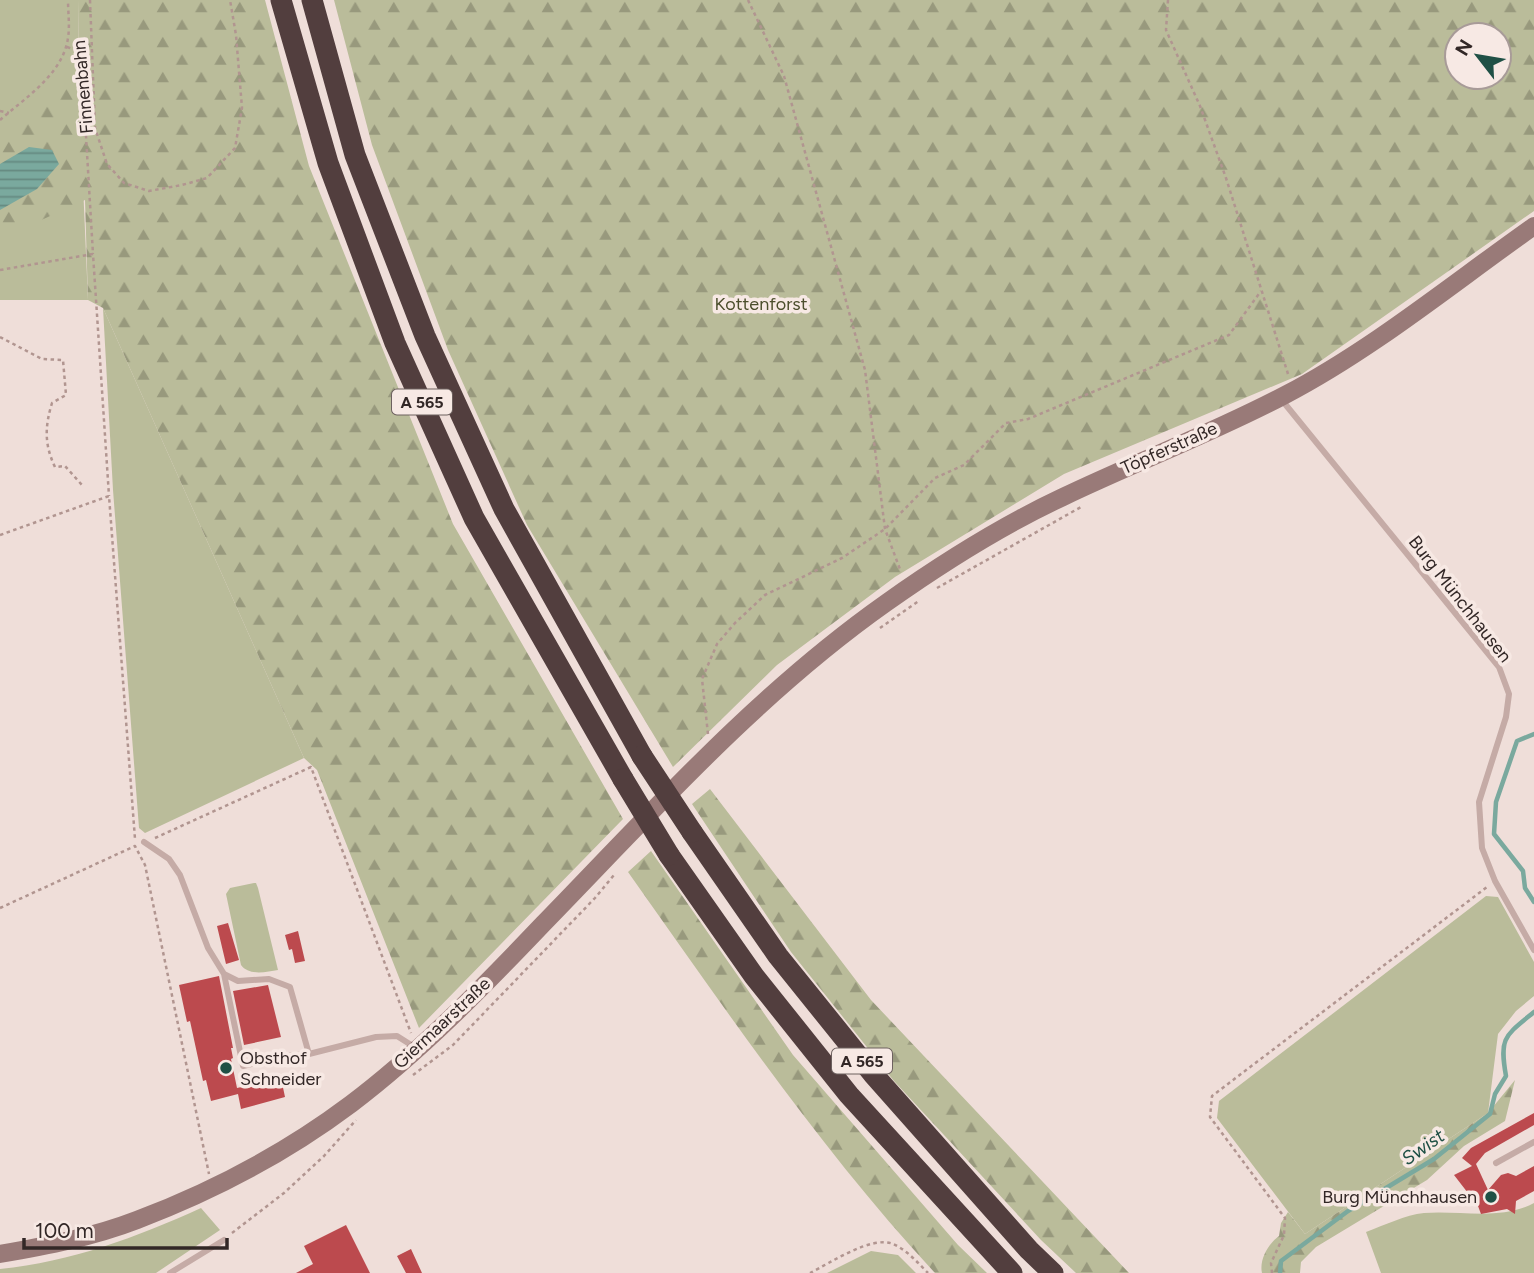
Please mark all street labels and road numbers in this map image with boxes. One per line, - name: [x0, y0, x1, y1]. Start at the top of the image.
- street label: Finnenbahn: [68, 39, 98, 135]
- road number: A 565: [392, 390, 452, 414]
- street label: Töpferstraße: [1118, 417, 1221, 479]
- street label: Burg Münchhausen: [1404, 531, 1516, 667]
- street label: Giermaarstraße: [389, 973, 495, 1073]
- road number: A 565: [832, 1049, 892, 1074]

